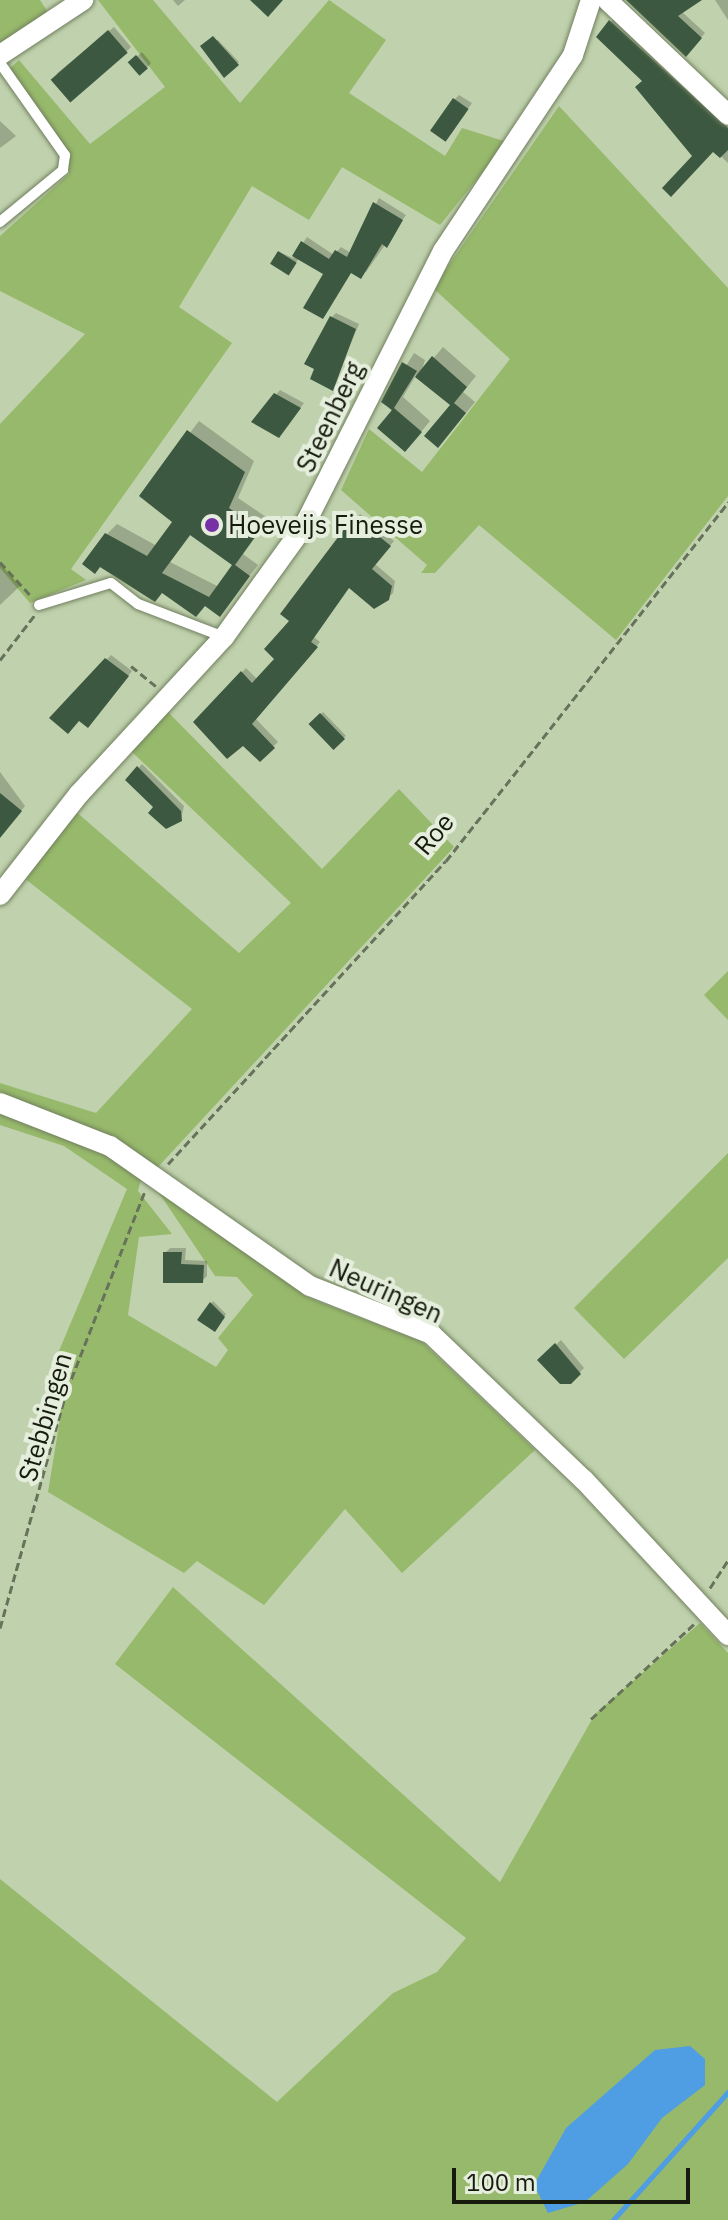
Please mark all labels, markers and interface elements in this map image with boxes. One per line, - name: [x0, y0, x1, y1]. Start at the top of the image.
- street label: Steenberg: [290, 356, 370, 478]
- place label: Hoeveijs Finesse: [228, 509, 423, 541]
- marker: Hoeveijs Finesse: [203, 516, 221, 534]
- street label: Roe: [408, 807, 460, 861]
- street label: Neuringen: [324, 1252, 448, 1330]
- street label: Stebbingen: [12, 1349, 78, 1485]
- scale bar: [456, 2152, 694, 2202]
- text: 100 m: [466, 2166, 536, 2198]

